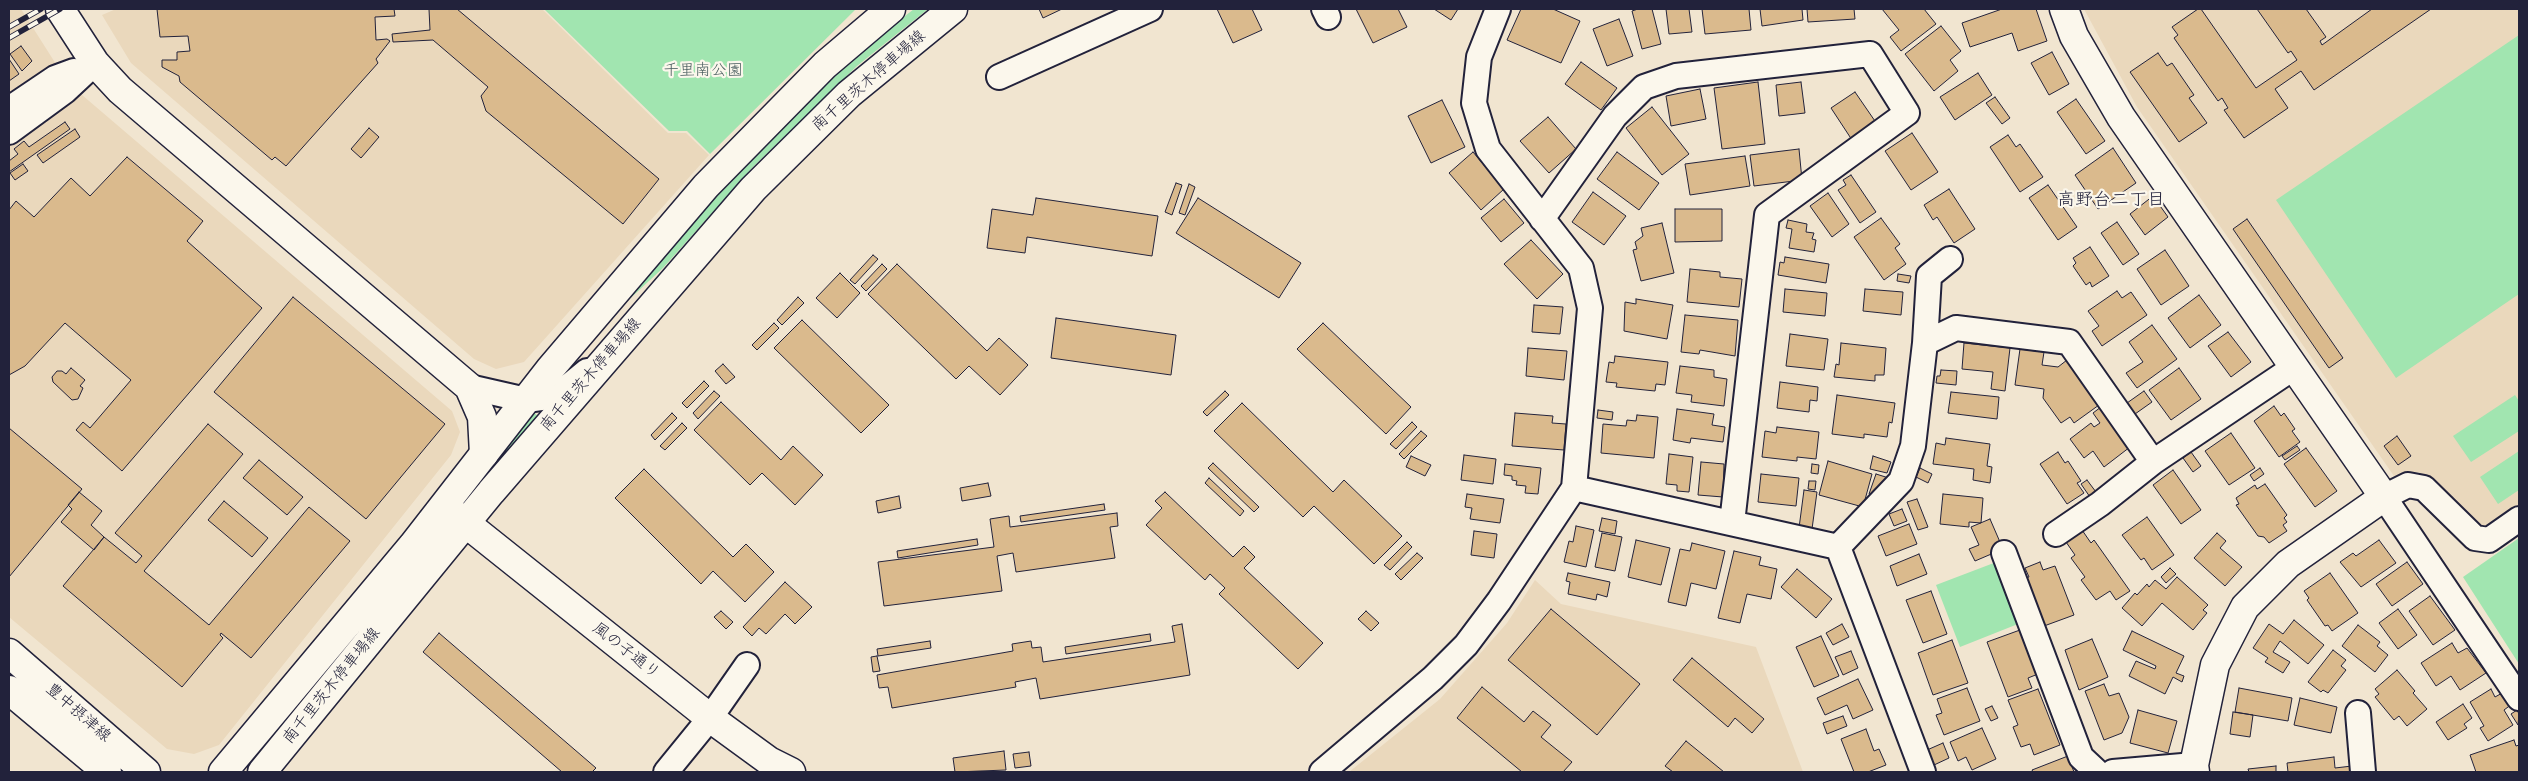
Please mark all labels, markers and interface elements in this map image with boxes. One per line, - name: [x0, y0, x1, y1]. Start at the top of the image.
- street label: 南千里茨木停車場線: [808, 27, 930, 135]
- park label: 千里南公園: [663, 61, 743, 81]
- district label: 高野台二丁目: [2057, 189, 2165, 211]
- street label: 南千里茨木停車場線: [537, 314, 645, 436]
- street label: 風の子通り: [589, 619, 663, 683]
- street label: 南千里茨木停車場線: [279, 624, 385, 748]
- street label: 豊中摂津線: [42, 680, 114, 746]

